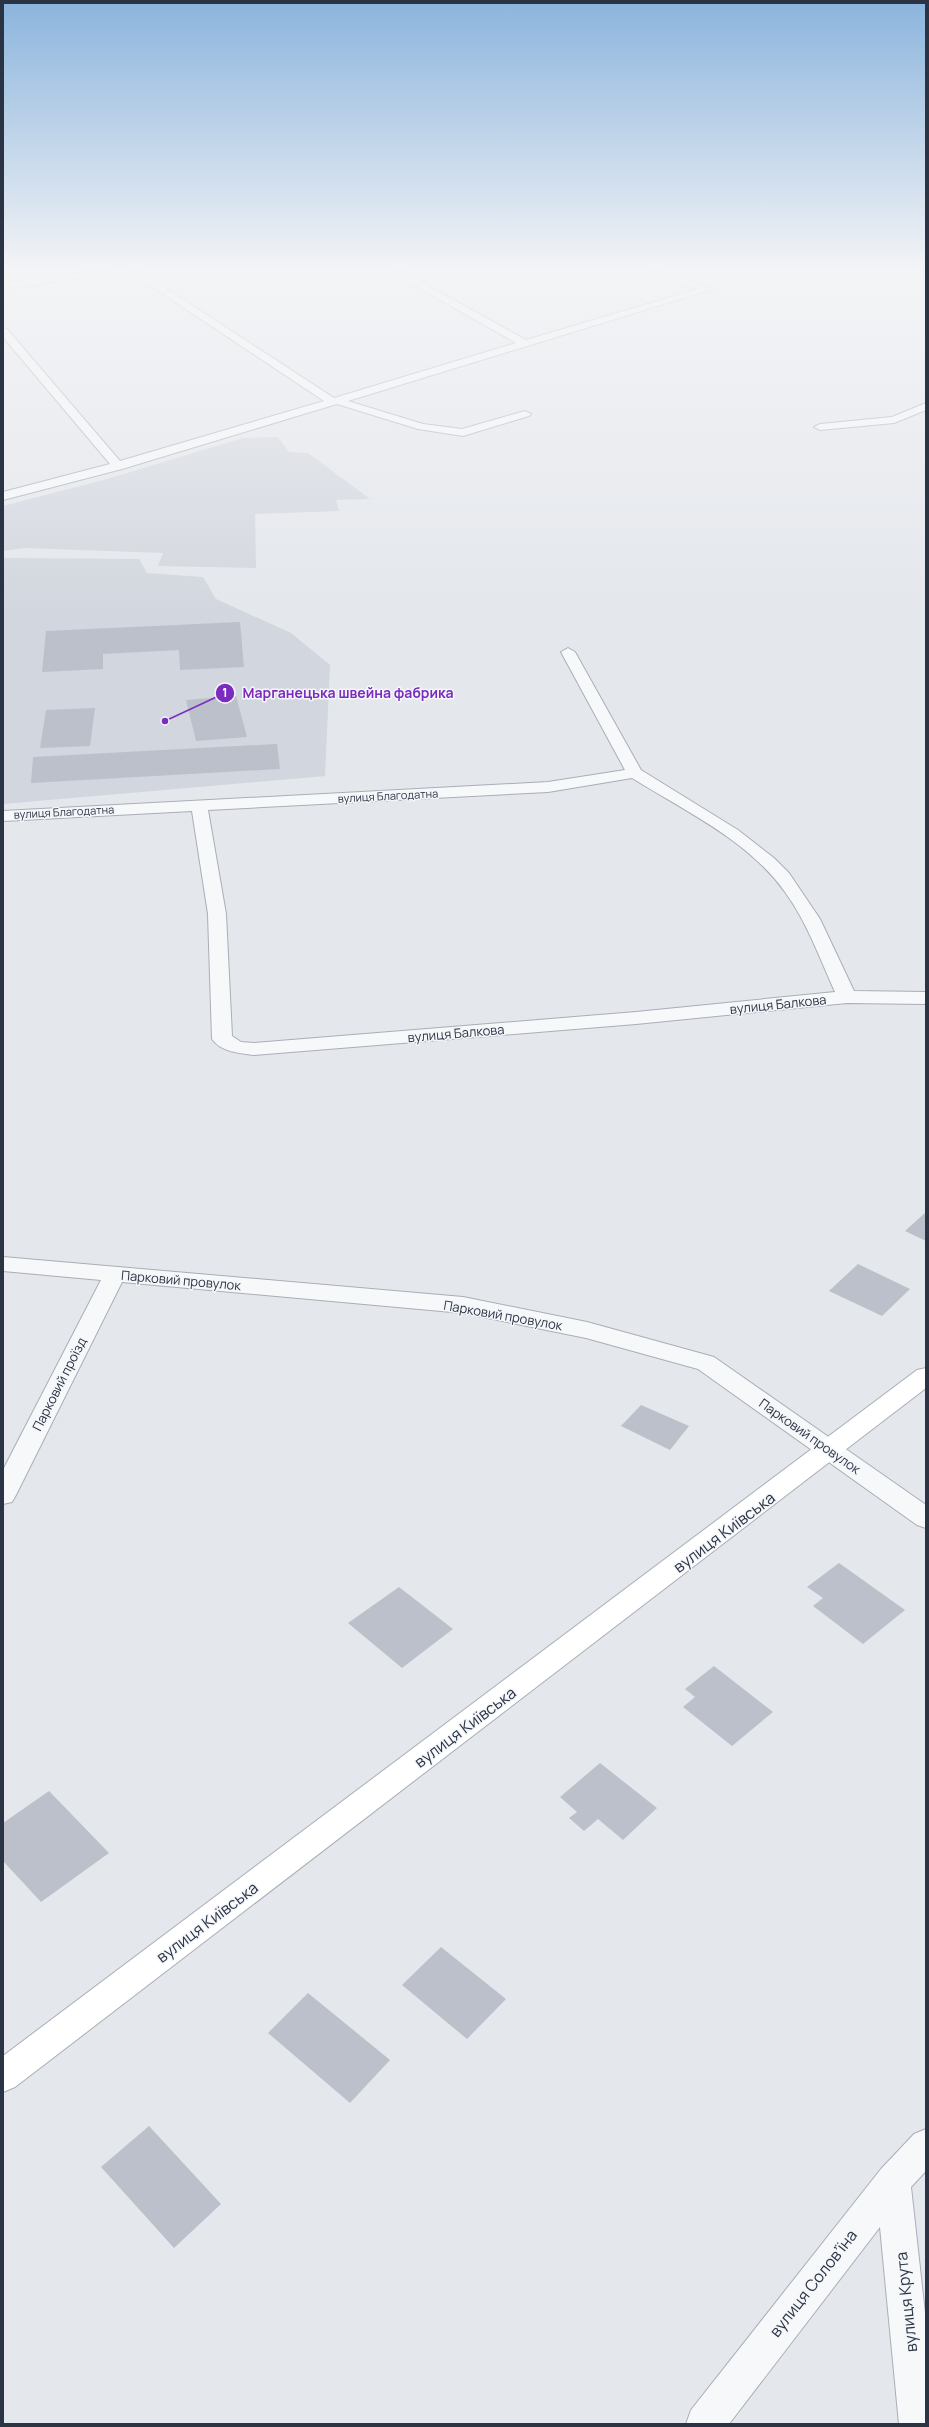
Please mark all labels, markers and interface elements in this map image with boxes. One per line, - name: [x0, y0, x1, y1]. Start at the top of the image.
- callout: Марганецька швейна фабрика: [215, 680, 462, 706]
- text: Марганецька швейна фабрика: [242, 683, 454, 702]
- text: 1: [222, 684, 228, 701]
- street label: вулиця Благодатна: [337, 785, 439, 806]
- street label: вулиця Благодатна: [13, 801, 115, 822]
- street label: вулиця Балкова: [729, 990, 827, 1018]
- street label: вулиця Балкова: [407, 1020, 505, 1046]
- street label: Парковий провулок: [120, 1266, 242, 1294]
- street label: Парковий провулок: [442, 1296, 564, 1334]
- street label: Парковий проїзд: [28, 1334, 90, 1434]
- street label: Парковий провулок: [756, 1394, 865, 1478]
- street label: вулиця Київська: [669, 1486, 779, 1578]
- street label: вулиця Київська: [410, 1681, 520, 1773]
- street label: вулиця Київська: [152, 1876, 262, 1968]
- street label: вулиця Соловʼїна: [764, 2225, 862, 2341]
- street label: вулиця Крута: [890, 2251, 922, 2353]

